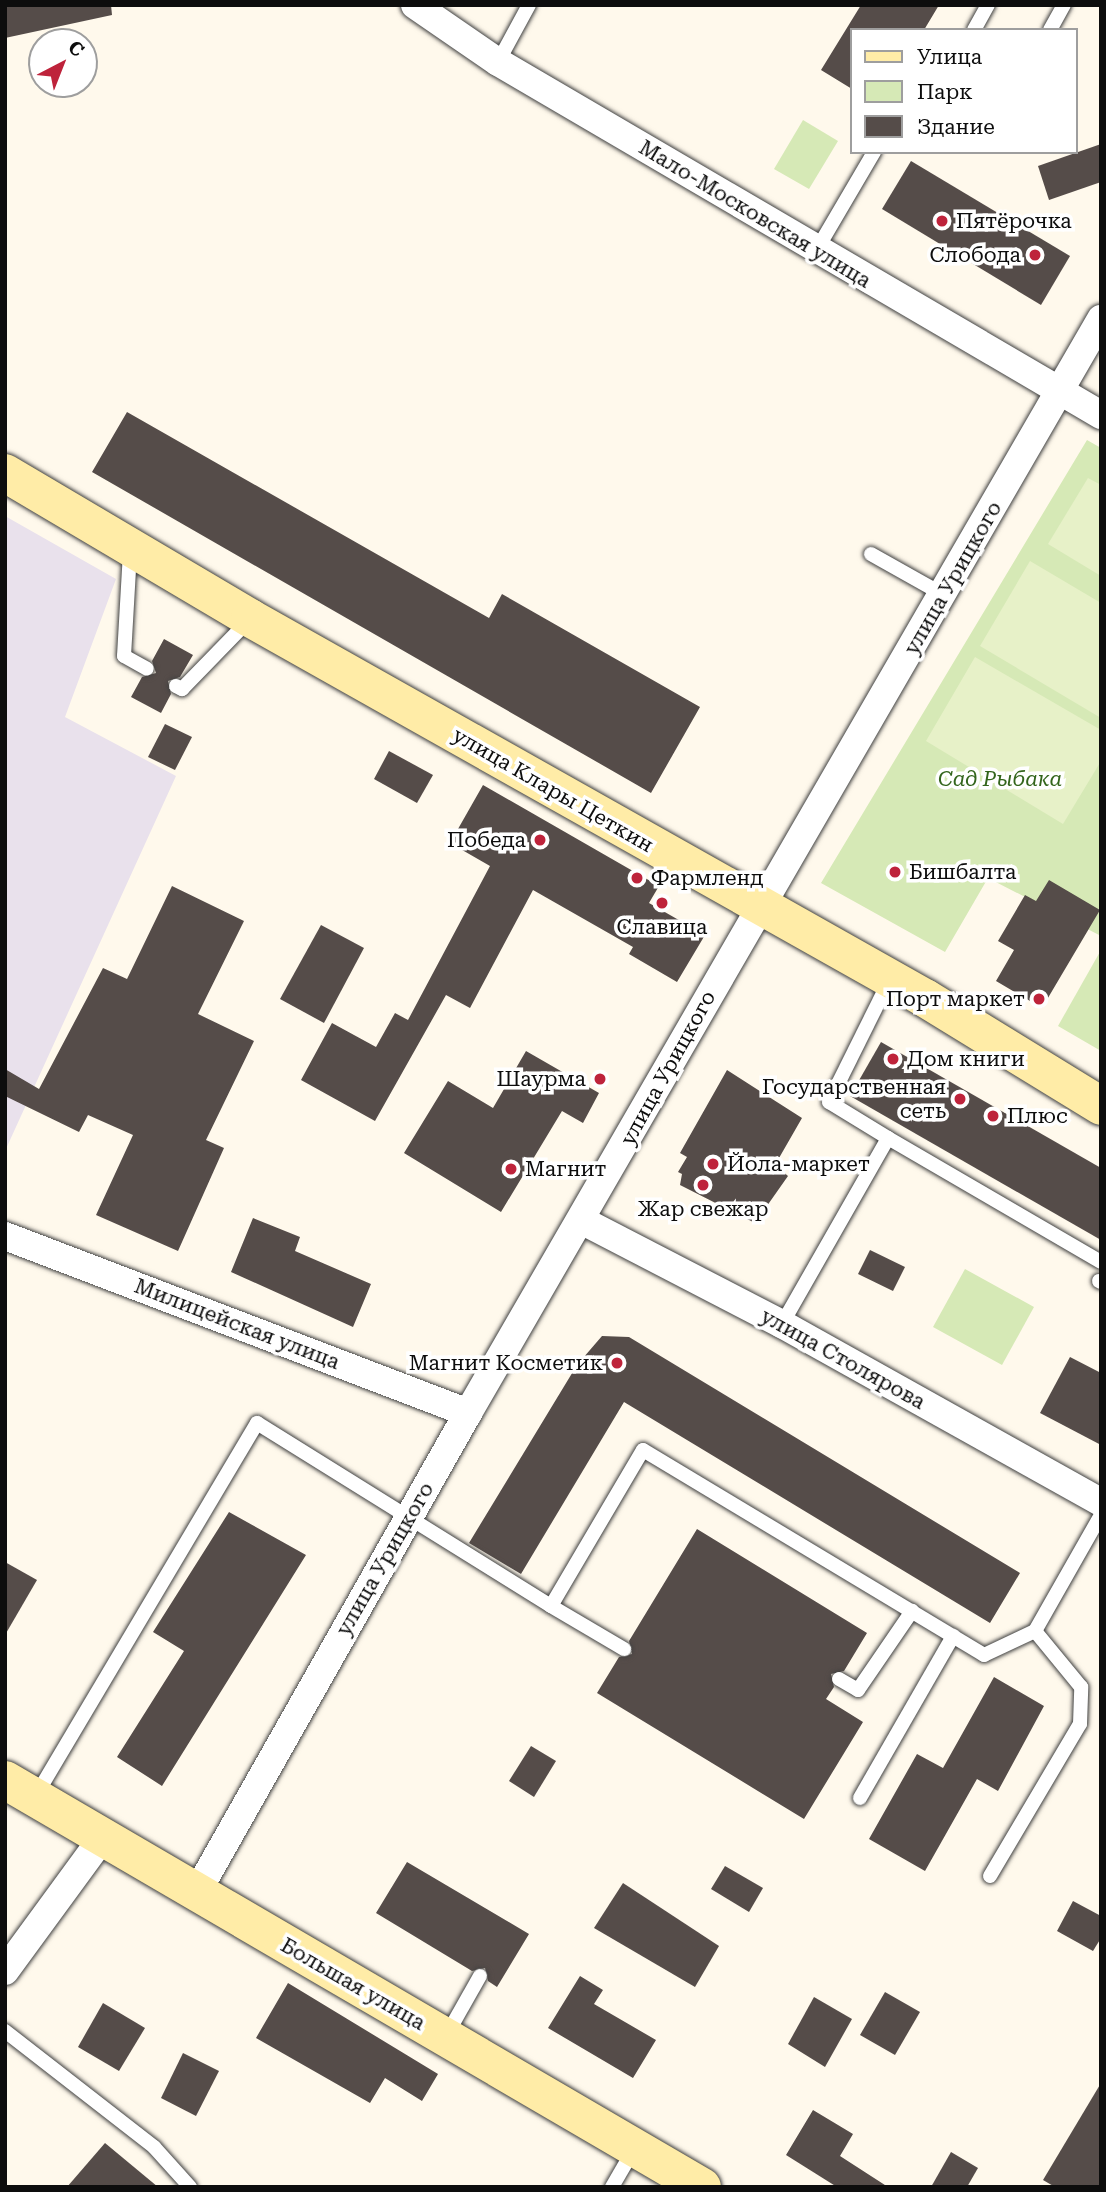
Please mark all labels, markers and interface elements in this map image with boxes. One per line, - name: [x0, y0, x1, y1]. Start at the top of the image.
- north arrow: [28, 28, 98, 98]
- legend: [850, 28, 1078, 154]
- text: С: [63, 36, 89, 62]
- text: Улица: [917, 45, 982, 69]
- text: Парк: [917, 80, 973, 104]
- text: Здание: [917, 115, 995, 139]
- street label: Мало-Московская улица: [634, 135, 876, 293]
- place label: Пятёрочка: [956, 208, 1072, 234]
- marker: Пятёрочка: [934, 213, 950, 229]
- place label: Слобода: [929, 242, 1021, 268]
- marker: Слобода: [1027, 247, 1043, 263]
- street label: улица Урицкого: [899, 497, 1007, 659]
- street label: улица Клары Цеткин: [448, 722, 658, 858]
- park label: Сад Рыбака: [938, 766, 1062, 792]
- place label: Победа: [447, 827, 526, 853]
- marker: Победа: [532, 832, 548, 848]
- place label: Бишбалта: [909, 859, 1016, 885]
- marker: Бишбалта: [887, 864, 903, 880]
- place label: Фармленд: [651, 865, 763, 891]
- marker: Фармленд: [629, 870, 645, 886]
- marker: Славица: [654, 895, 670, 911]
- place label: Славица: [617, 914, 707, 940]
- street label: улица Урицкого: [615, 986, 721, 1150]
- place label: Порт маркет: [886, 986, 1025, 1012]
- marker: Порт маркет: [1031, 991, 1047, 1007]
- place label: Дом книги: [907, 1046, 1025, 1072]
- marker: Дом книги: [885, 1051, 901, 1067]
- place label: Шаурма: [497, 1066, 586, 1092]
- marker: Шаурма: [592, 1071, 608, 1087]
- place label: Государственная сеть: [762, 1074, 946, 1124]
- marker: Государственная сеть: [952, 1091, 968, 1107]
- place label: Плюс: [1007, 1103, 1068, 1129]
- marker: Плюс: [985, 1108, 1001, 1124]
- place label: Йола-маркет: [727, 1151, 870, 1177]
- place label: Магнит: [525, 1156, 607, 1182]
- marker: Йола-маркет: [705, 1156, 721, 1172]
- marker: Магнит: [503, 1161, 519, 1177]
- marker: Жар свежар: [695, 1177, 711, 1193]
- place label: Жар свежар: [638, 1196, 768, 1222]
- street label: Милицейская улица: [131, 1273, 343, 1375]
- street label: улица Столярова: [756, 1303, 930, 1415]
- place label: Магнит Косметик: [409, 1350, 603, 1376]
- marker: Магнит Косметик: [609, 1355, 625, 1371]
- street label: улица Урицкого: [331, 1478, 439, 1640]
- street label: Большая улица: [276, 1932, 430, 2036]

